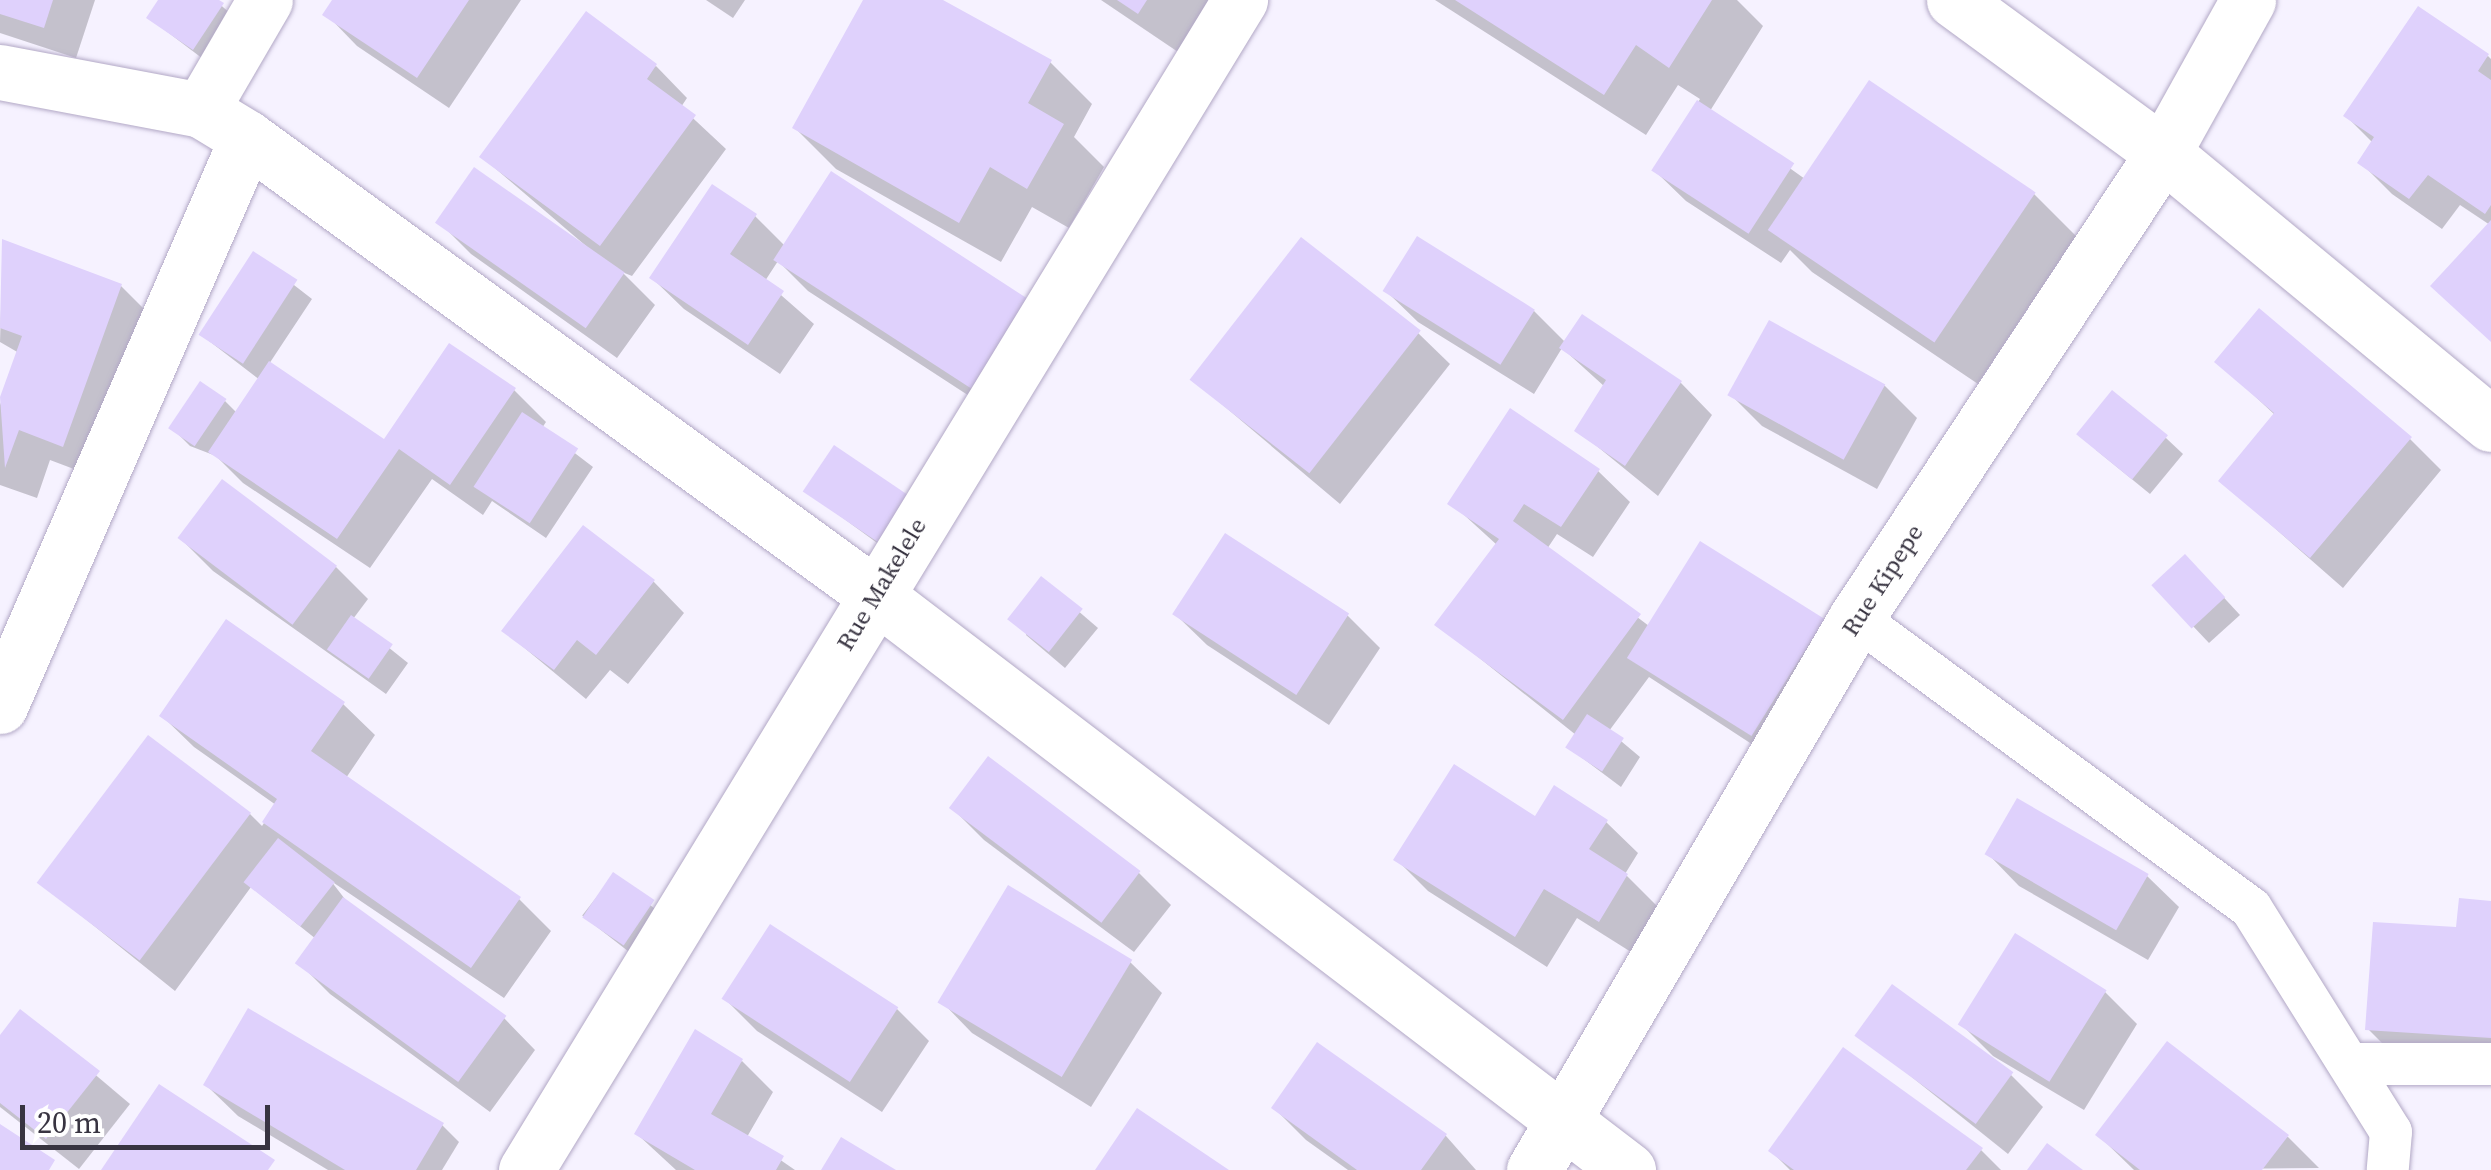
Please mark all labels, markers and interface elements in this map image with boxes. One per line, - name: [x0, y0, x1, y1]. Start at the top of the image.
- street label: Rue Makelele: [830, 512, 932, 656]
- street label: Rue Kipepe: [1835, 519, 1929, 641]
- scale bar: [25, 1085, 275, 1147]
- text: 20 m: [37, 1102, 101, 1143]

